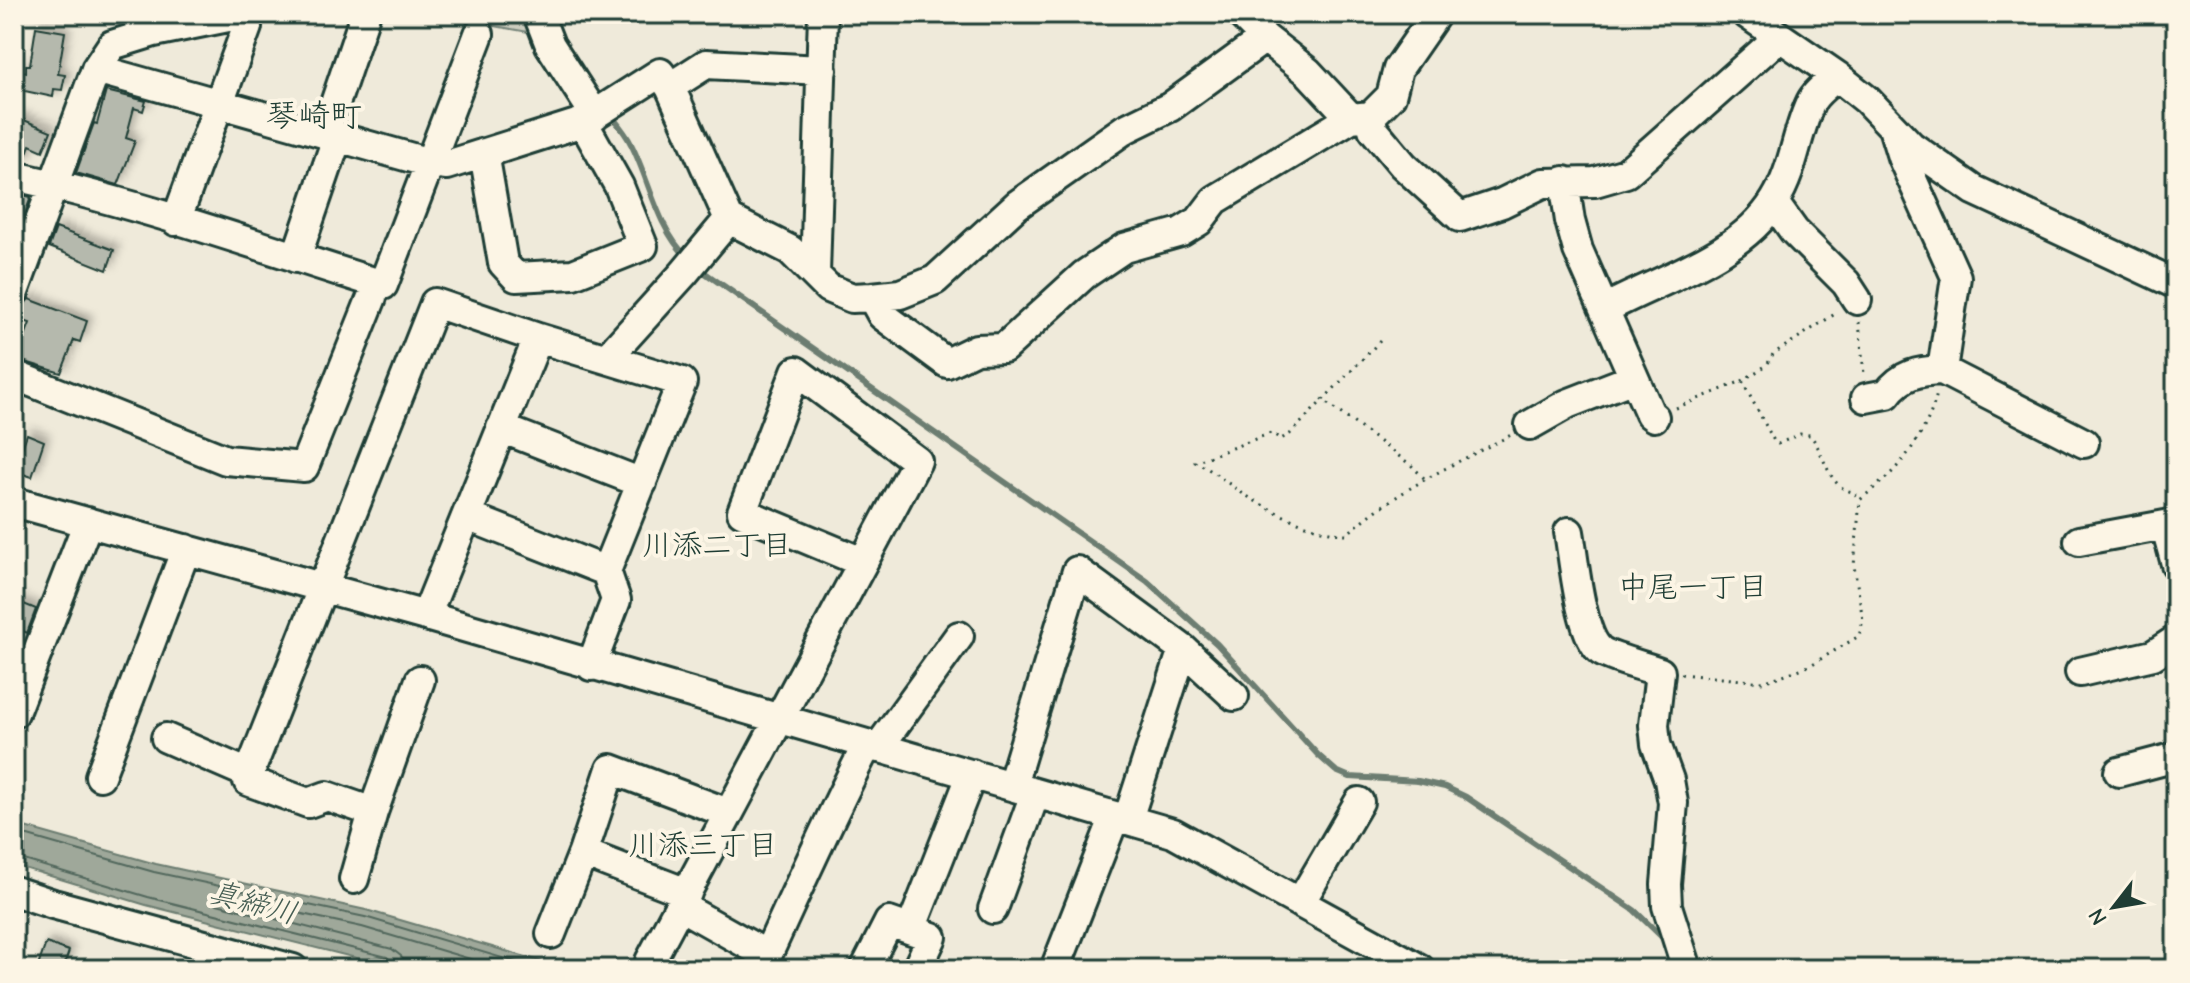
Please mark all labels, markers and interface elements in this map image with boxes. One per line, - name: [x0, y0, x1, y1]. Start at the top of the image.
- district label: 琴崎町: [266, 97, 362, 134]
- district label: 川添二丁目: [642, 528, 792, 563]
- district label: 中尾一丁目: [1618, 570, 1768, 605]
- district label: 川添三丁目: [628, 828, 778, 863]
- north arrow: [2074, 867, 2154, 947]
- water label: 真締川: [205, 874, 301, 932]
- text: N: [2083, 904, 2113, 930]

